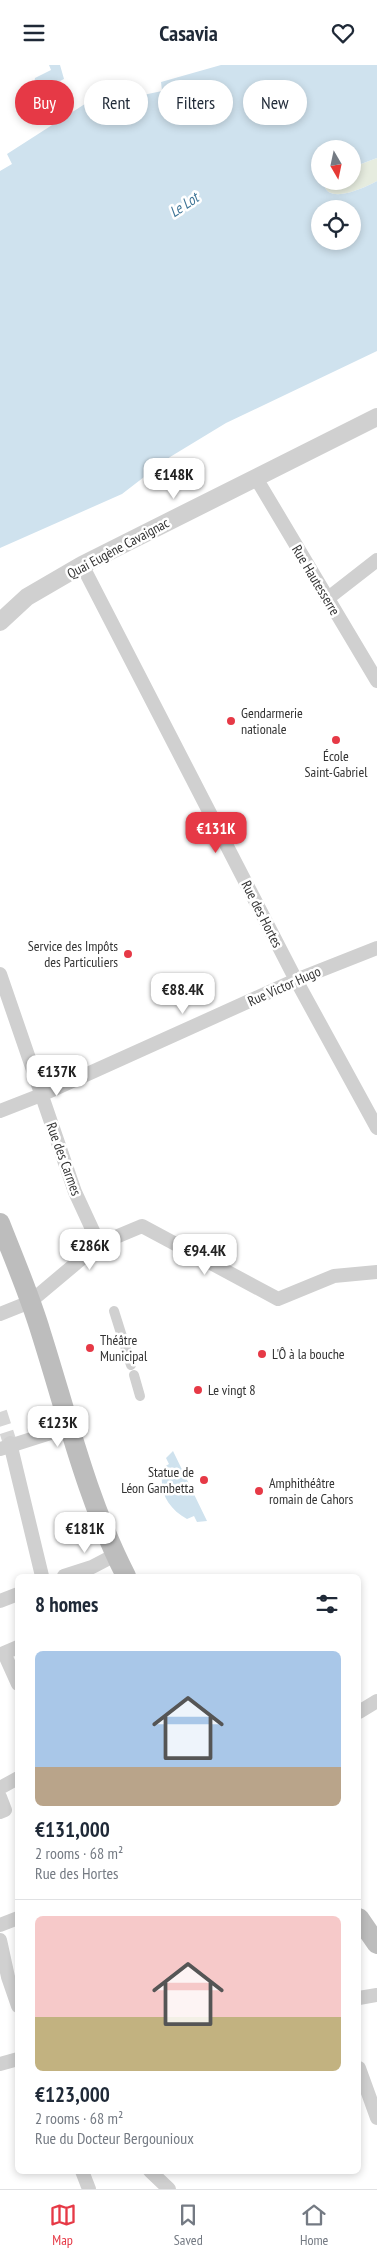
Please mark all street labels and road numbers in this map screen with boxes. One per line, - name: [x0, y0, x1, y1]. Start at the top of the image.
- street label: Quai Eugène Cavaignac: [64, 514, 172, 582]
- street label: Rue Hautesserre: [288, 542, 344, 619]
- street label: Rue des Hortes: [237, 877, 287, 951]
- street label: Rue Victor Hugo: [245, 962, 323, 1010]
- street label: Rue des Carmes: [42, 1120, 86, 1198]

